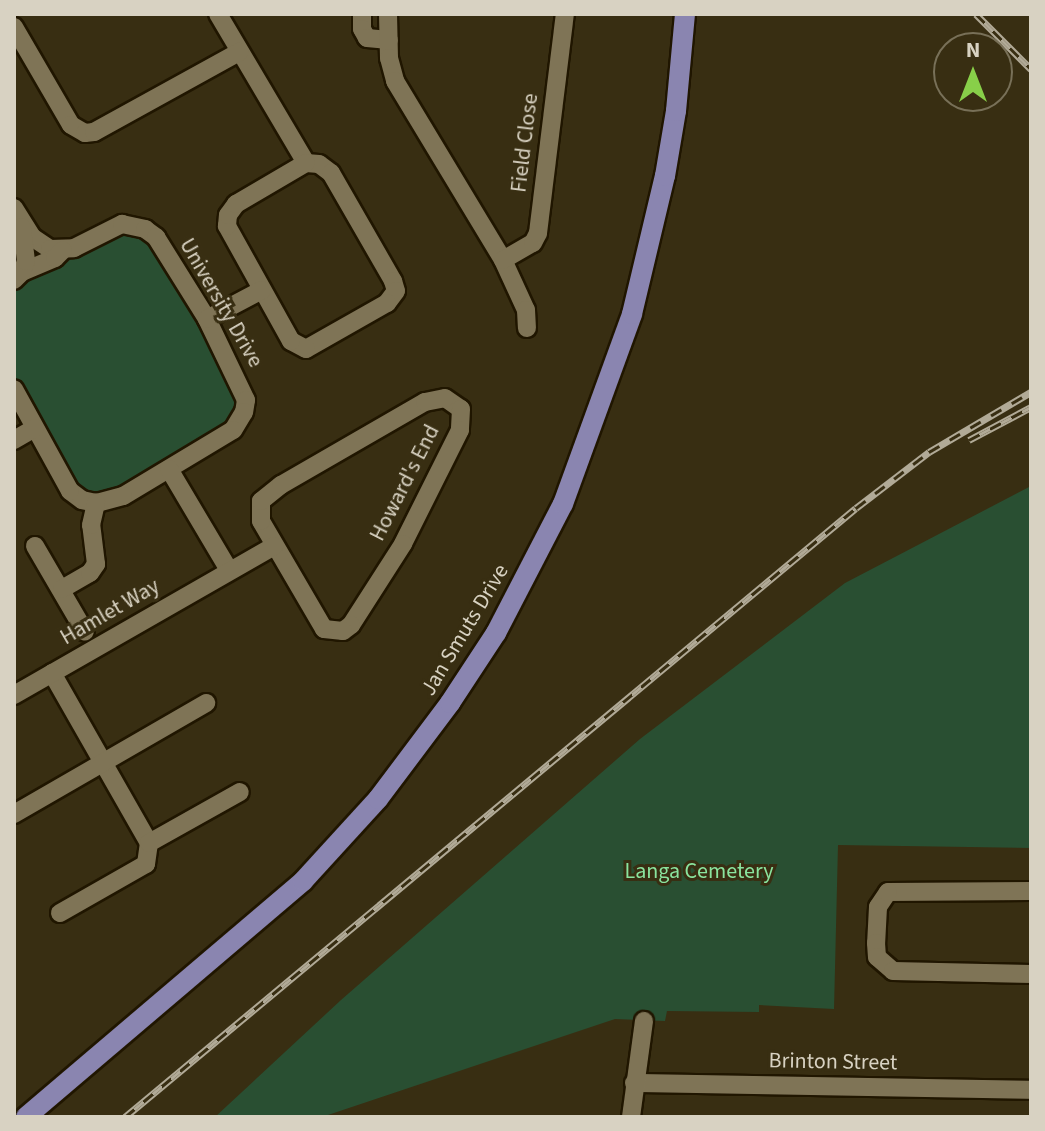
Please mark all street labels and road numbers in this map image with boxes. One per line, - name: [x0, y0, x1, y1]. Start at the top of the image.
- street label: Field Close: [506, 92, 544, 194]
- street label: University Drive: [173, 234, 269, 372]
- street label: Howard's End: [364, 420, 446, 546]
- street label: Jan Smuts Drive: [415, 560, 515, 700]
- street label: Hamlet Way: [56, 573, 164, 651]
- street label: Brinton Street: [768, 1048, 898, 1076]

